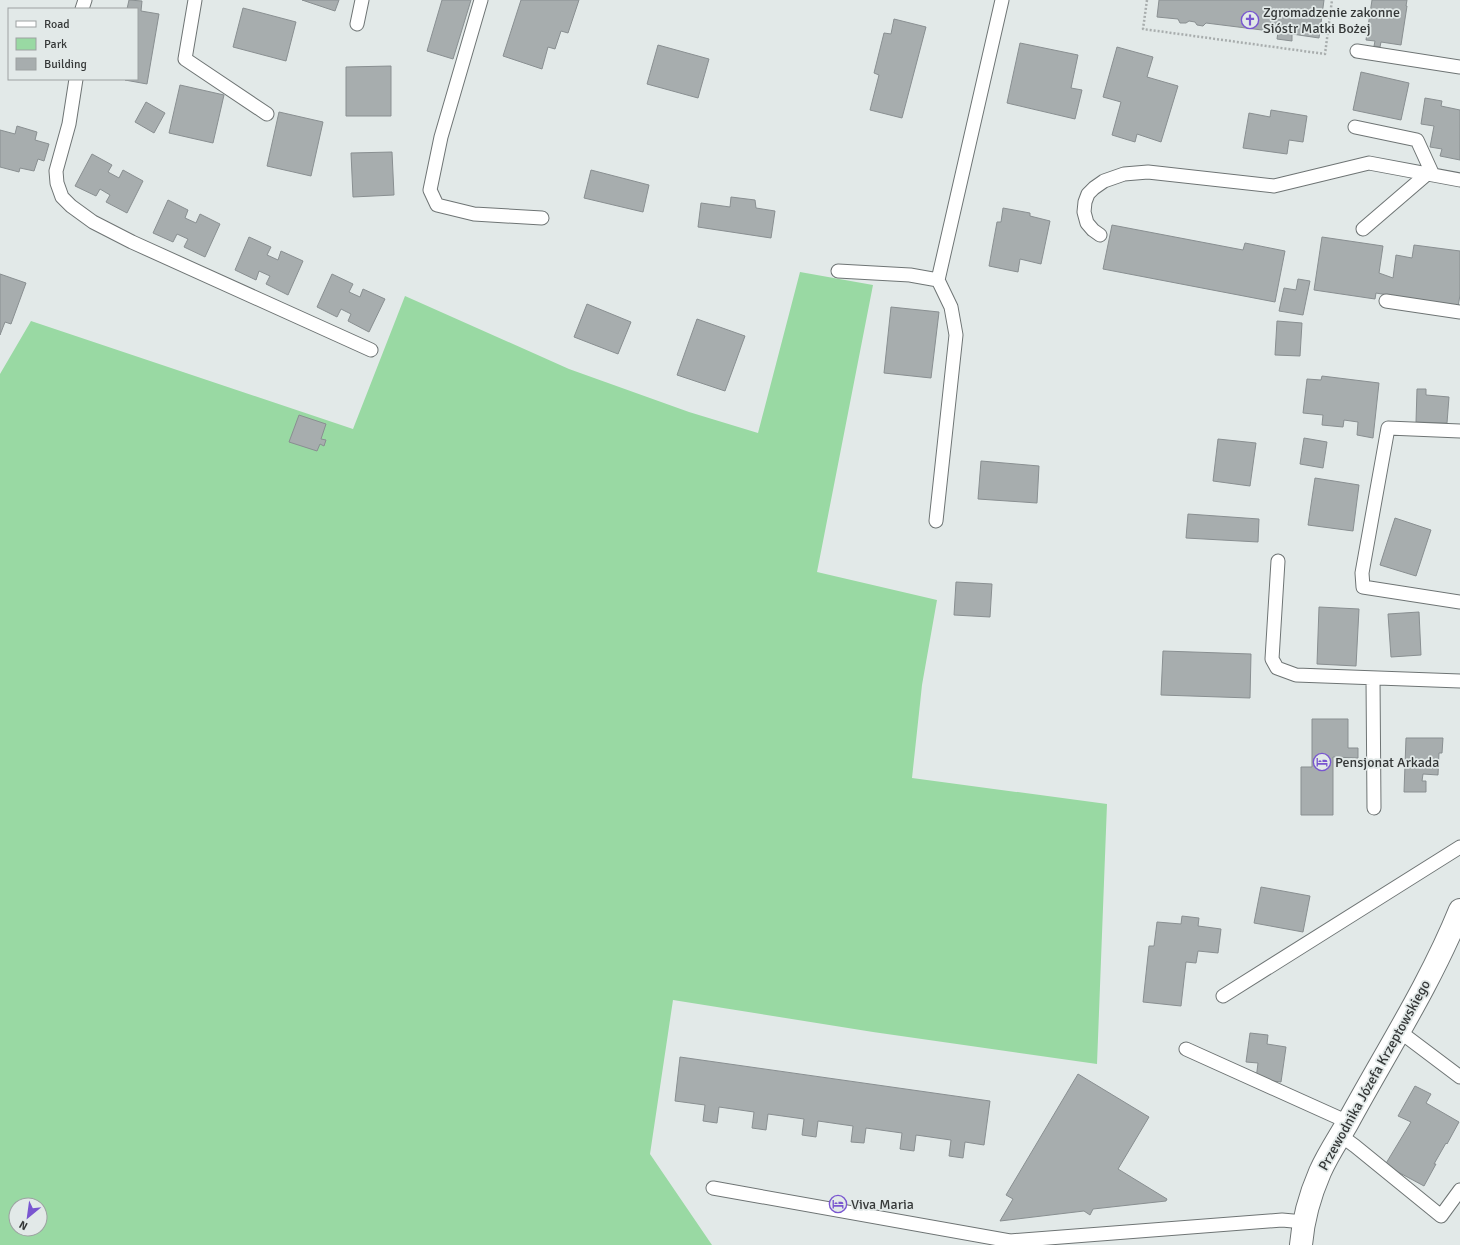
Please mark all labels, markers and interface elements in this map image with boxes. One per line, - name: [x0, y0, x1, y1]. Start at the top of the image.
- place label: Zgromadzenie zakonne Sióstr Matki Bożej: [1263, 4, 1400, 37]
- legend: [8, 8, 138, 80]
- church icon: Zgromadzenie zakonne Sióstr Matki Bożej: [1240, 10, 1260, 30]
- text: Road: [44, 17, 70, 32]
- text: Park: [44, 37, 67, 52]
- text: Building: [44, 57, 87, 72]
- hotel icon: Pensjonat Arkada: [1312, 752, 1332, 772]
- place label: Pensjonat Arkada: [1335, 754, 1439, 771]
- street label: Przewodnika Józefa Krzeptowskiego: [1315, 977, 1434, 1173]
- hotel icon: Viva Maria: [828, 1194, 848, 1214]
- place label: Viva Maria: [851, 1196, 914, 1213]
- north arrow: [8, 1197, 48, 1237]
- text: N: [17, 1218, 30, 1233]

